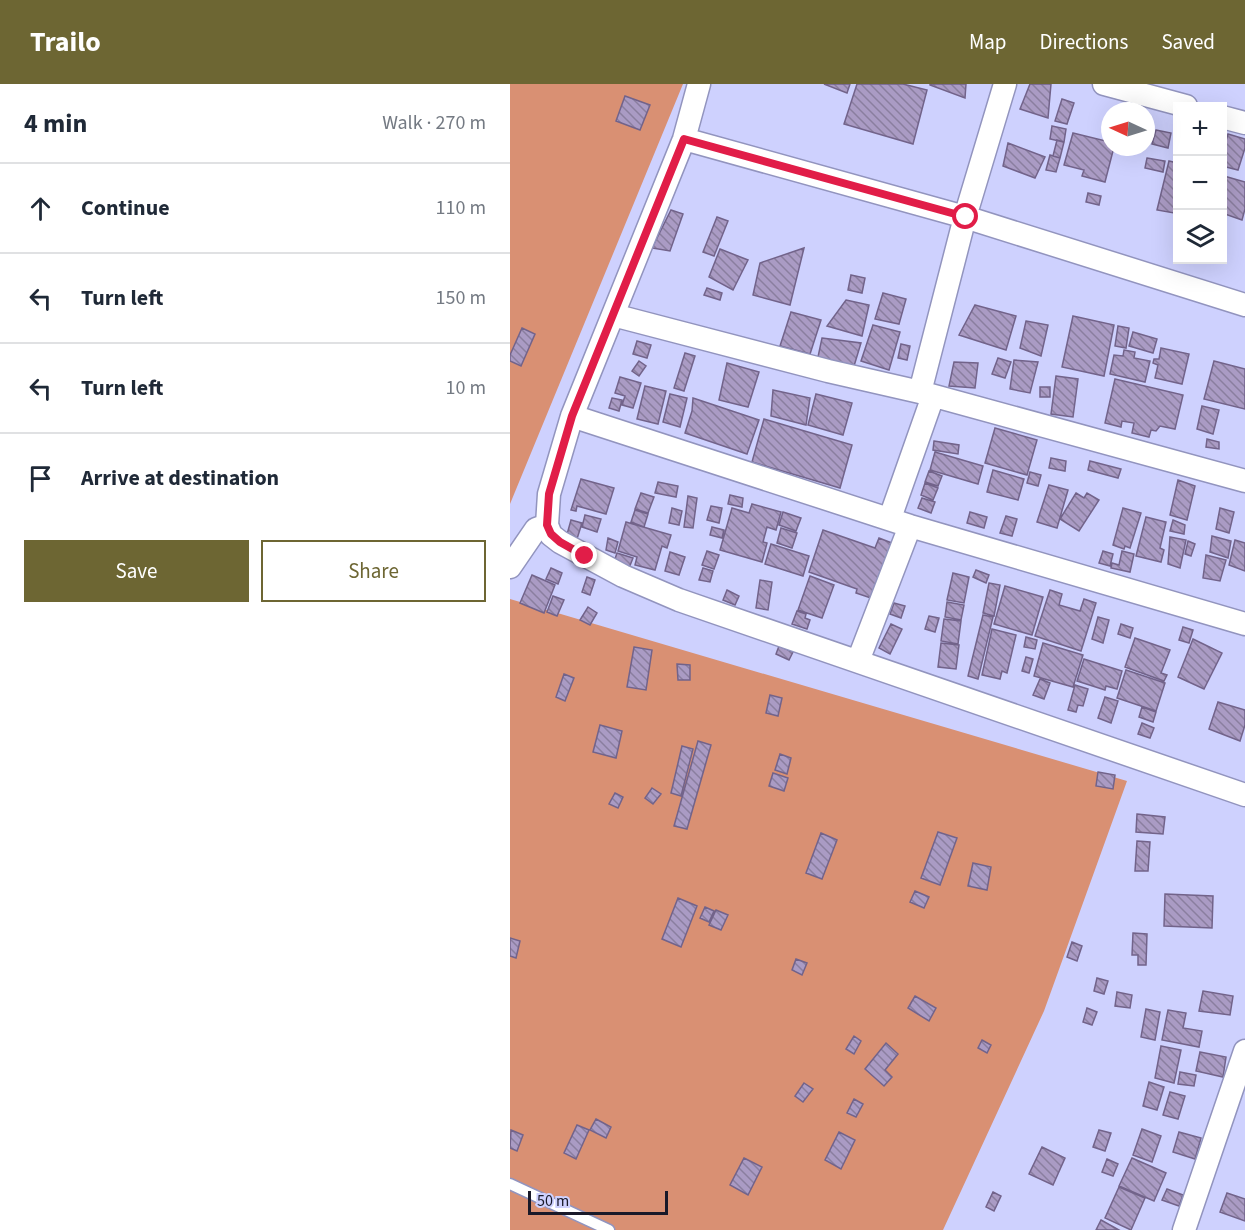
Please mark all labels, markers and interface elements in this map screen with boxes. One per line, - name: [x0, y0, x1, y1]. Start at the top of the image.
- text: Trailo: [30, 22, 101, 62]
- text: Map: [969, 27, 1007, 57]
- text: Directions: [1040, 27, 1128, 57]
- text: Saved: [1161, 27, 1215, 57]
- north arrow: [1101, 102, 1155, 156]
- map controls: [1173, 102, 1227, 264]
- button: +: [1173, 102, 1227, 156]
- text: 4 min: [24, 105, 87, 142]
- text: Walk · 270 m: [382, 109, 486, 137]
- button: −: [1173, 156, 1227, 210]
- icon: ahead: [24, 192, 57, 225]
- text: Continue: [81, 192, 170, 224]
- text: 110 m: [436, 194, 486, 222]
- route start: [952, 203, 978, 229]
- button: layers: [1173, 210, 1227, 264]
- icon: left: [24, 282, 57, 315]
- text: Turn left: [81, 282, 163, 314]
- text: 150 m: [436, 284, 486, 312]
- icon: left: [24, 372, 57, 405]
- text: Turn left: [81, 372, 163, 404]
- text: 10 m: [446, 374, 486, 402]
- icon: arrive: [24, 462, 57, 495]
- text: Arrive at destination: [81, 462, 279, 494]
- button: Save: [24, 540, 249, 602]
- button: Share: [261, 540, 486, 602]
- route end: [571, 542, 597, 568]
- scale bar: [528, 1188, 668, 1216]
- text: 50 m: [537, 1190, 569, 1212]

